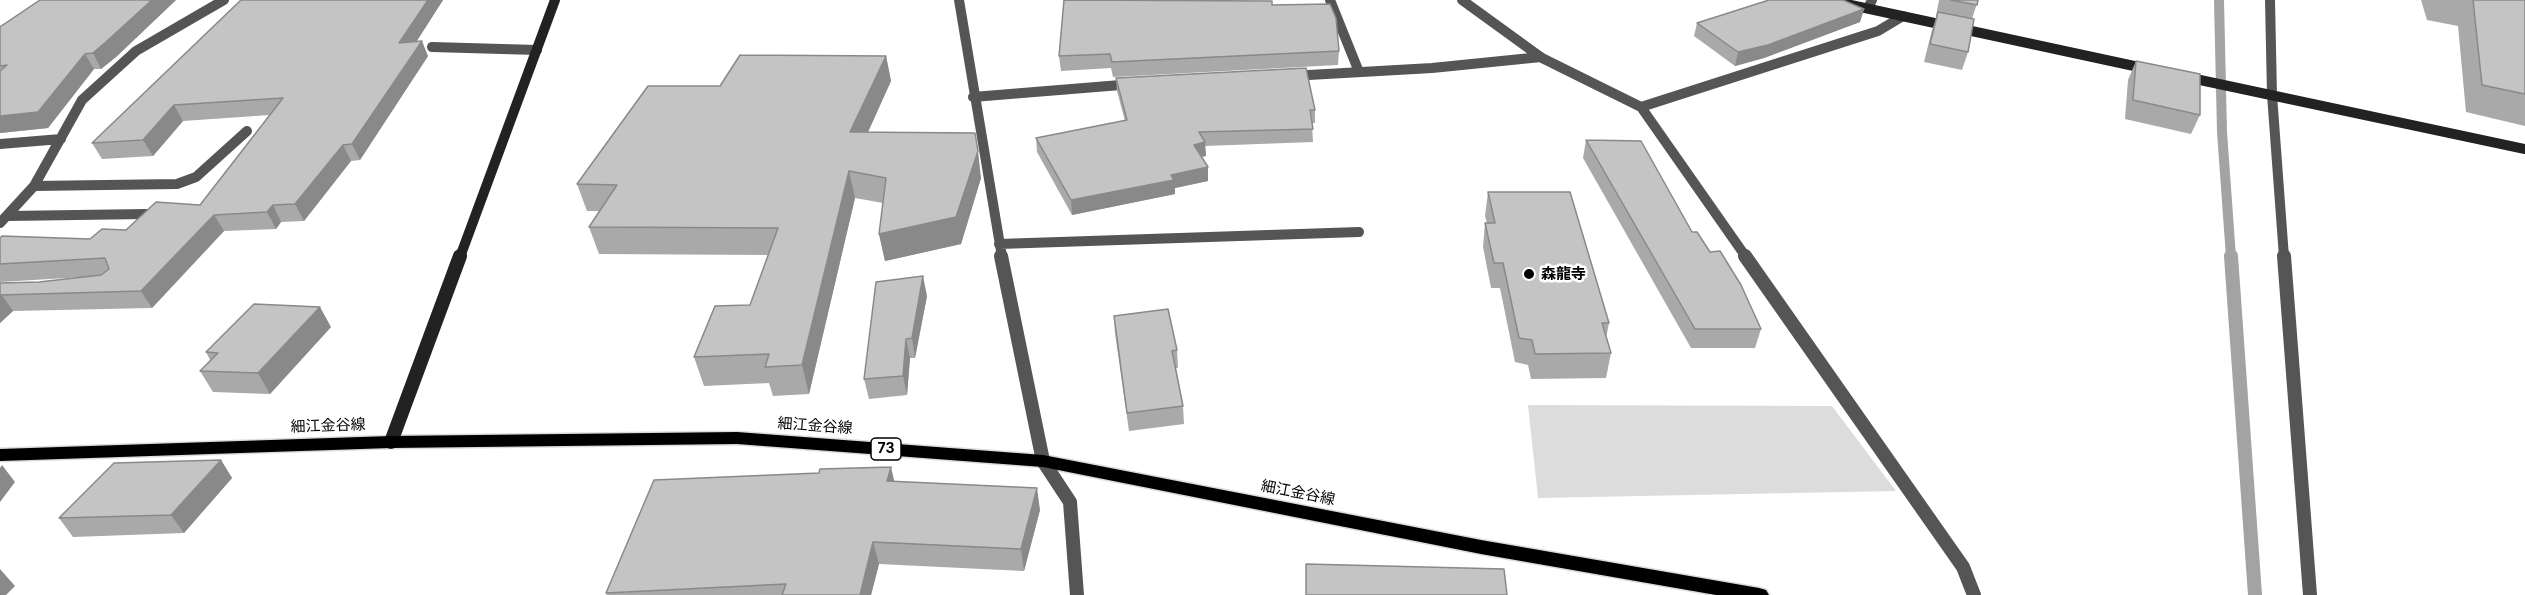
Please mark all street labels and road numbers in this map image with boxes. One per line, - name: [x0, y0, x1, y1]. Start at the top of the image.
- street label: 細江金谷線: [777, 414, 853, 438]
- street label: 細江金谷線: [290, 416, 366, 436]
- road number: 73: [871, 438, 901, 460]
- street label: 細江金谷線: [1259, 477, 1337, 509]

